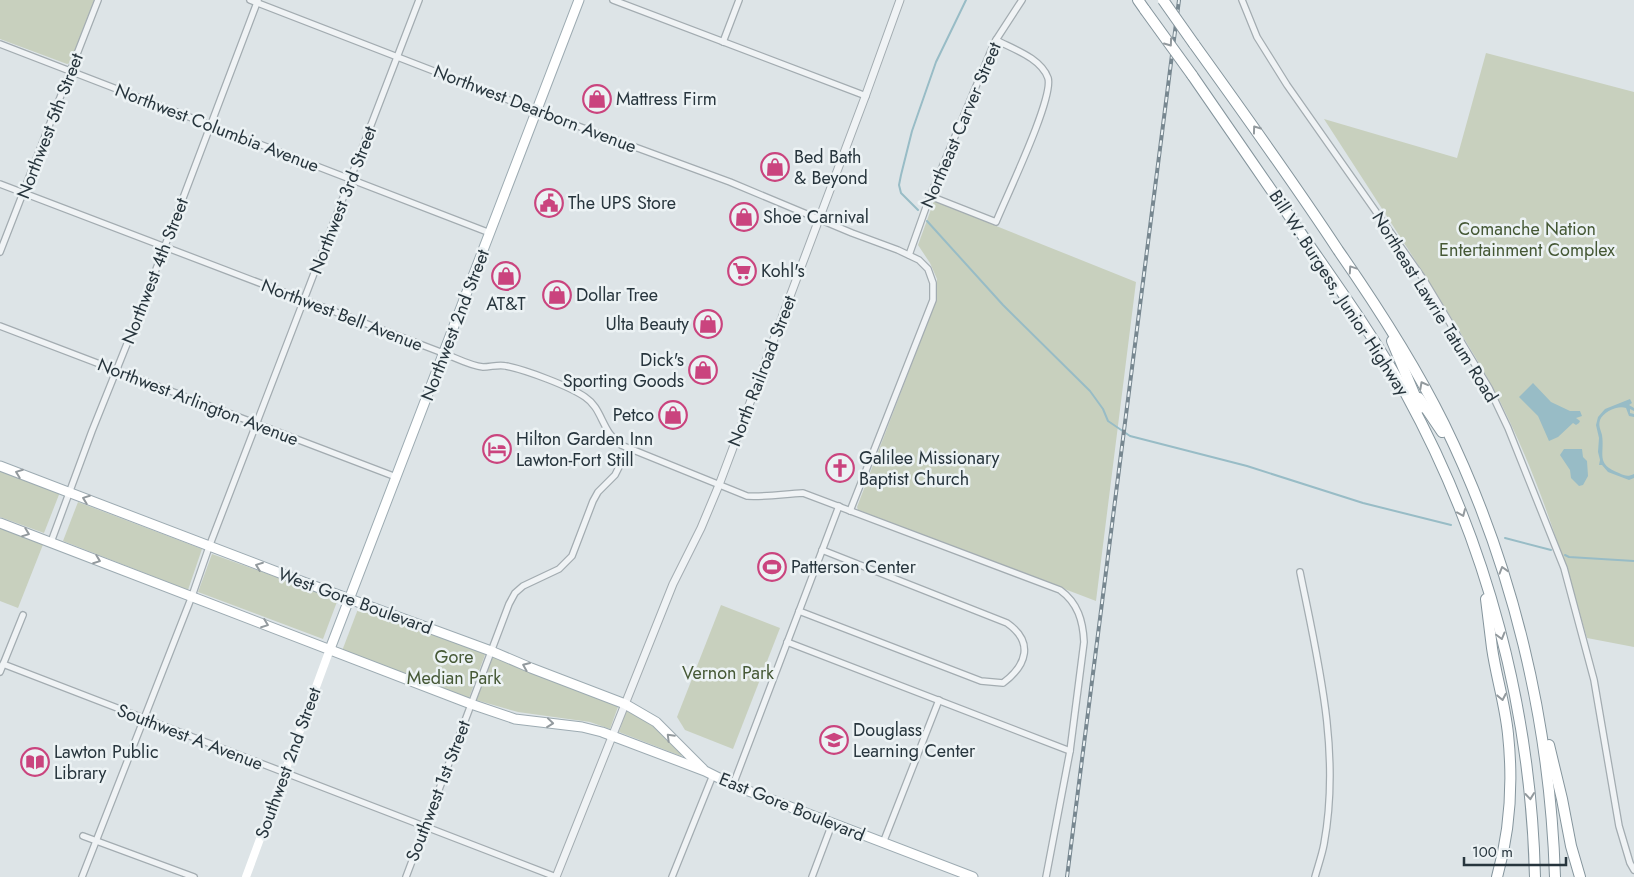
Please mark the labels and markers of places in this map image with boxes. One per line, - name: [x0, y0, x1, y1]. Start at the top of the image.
- shop icon: Mattress Firm: [582, 84, 612, 114]
- place label: Mattress Firm: [616, 86, 717, 112]
- place label: Bed Bath & Beyond: [794, 144, 868, 191]
- shop icon: Bed Bath & Beyond: [760, 152, 790, 182]
- public building icon: The UPS Store: [534, 188, 564, 218]
- place label: The UPS Store: [568, 190, 676, 216]
- shop icon: Shoe Carnival: [729, 202, 759, 232]
- place label: Shoe Carnival: [763, 204, 869, 230]
- supermarket icon: Kohl's: [727, 256, 757, 286]
- place label: Kohl's: [761, 258, 805, 284]
- shop icon: AT&T: [491, 261, 521, 291]
- shop icon: Dollar Tree: [542, 280, 572, 310]
- place label: Dollar Tree: [576, 282, 658, 308]
- place label: AT&T: [486, 291, 526, 317]
- shop icon: Ulta Beauty: [693, 309, 723, 339]
- place label: Ulta Beauty: [606, 311, 689, 337]
- place label: Dick's Sporting Goods: [563, 347, 684, 394]
- shop icon: Dick's Sporting Goods: [688, 355, 718, 385]
- shop icon: Petco: [658, 400, 688, 430]
- place label: Petco: [613, 402, 654, 428]
- place label: Hilton Garden Inn Lawton-Fort Still: [516, 426, 653, 473]
- hotel icon: Hilton Garden Inn Lawton-Fort Still: [482, 434, 512, 464]
- place label: Galilee Missionary Baptist Church: [859, 445, 1000, 492]
- church icon: Galilee Missionary Baptist Church: [825, 453, 855, 483]
- sports icon: Patterson Center: [757, 552, 787, 582]
- place label: Patterson Center: [791, 554, 917, 580]
- place label: Douglass Learning Center: [853, 717, 976, 764]
- school or university icon: Douglass Learning Center: [819, 725, 849, 755]
- place label: Lawton Public Library: [54, 739, 159, 786]
- library icon: Lawton Public Library: [20, 747, 50, 777]

